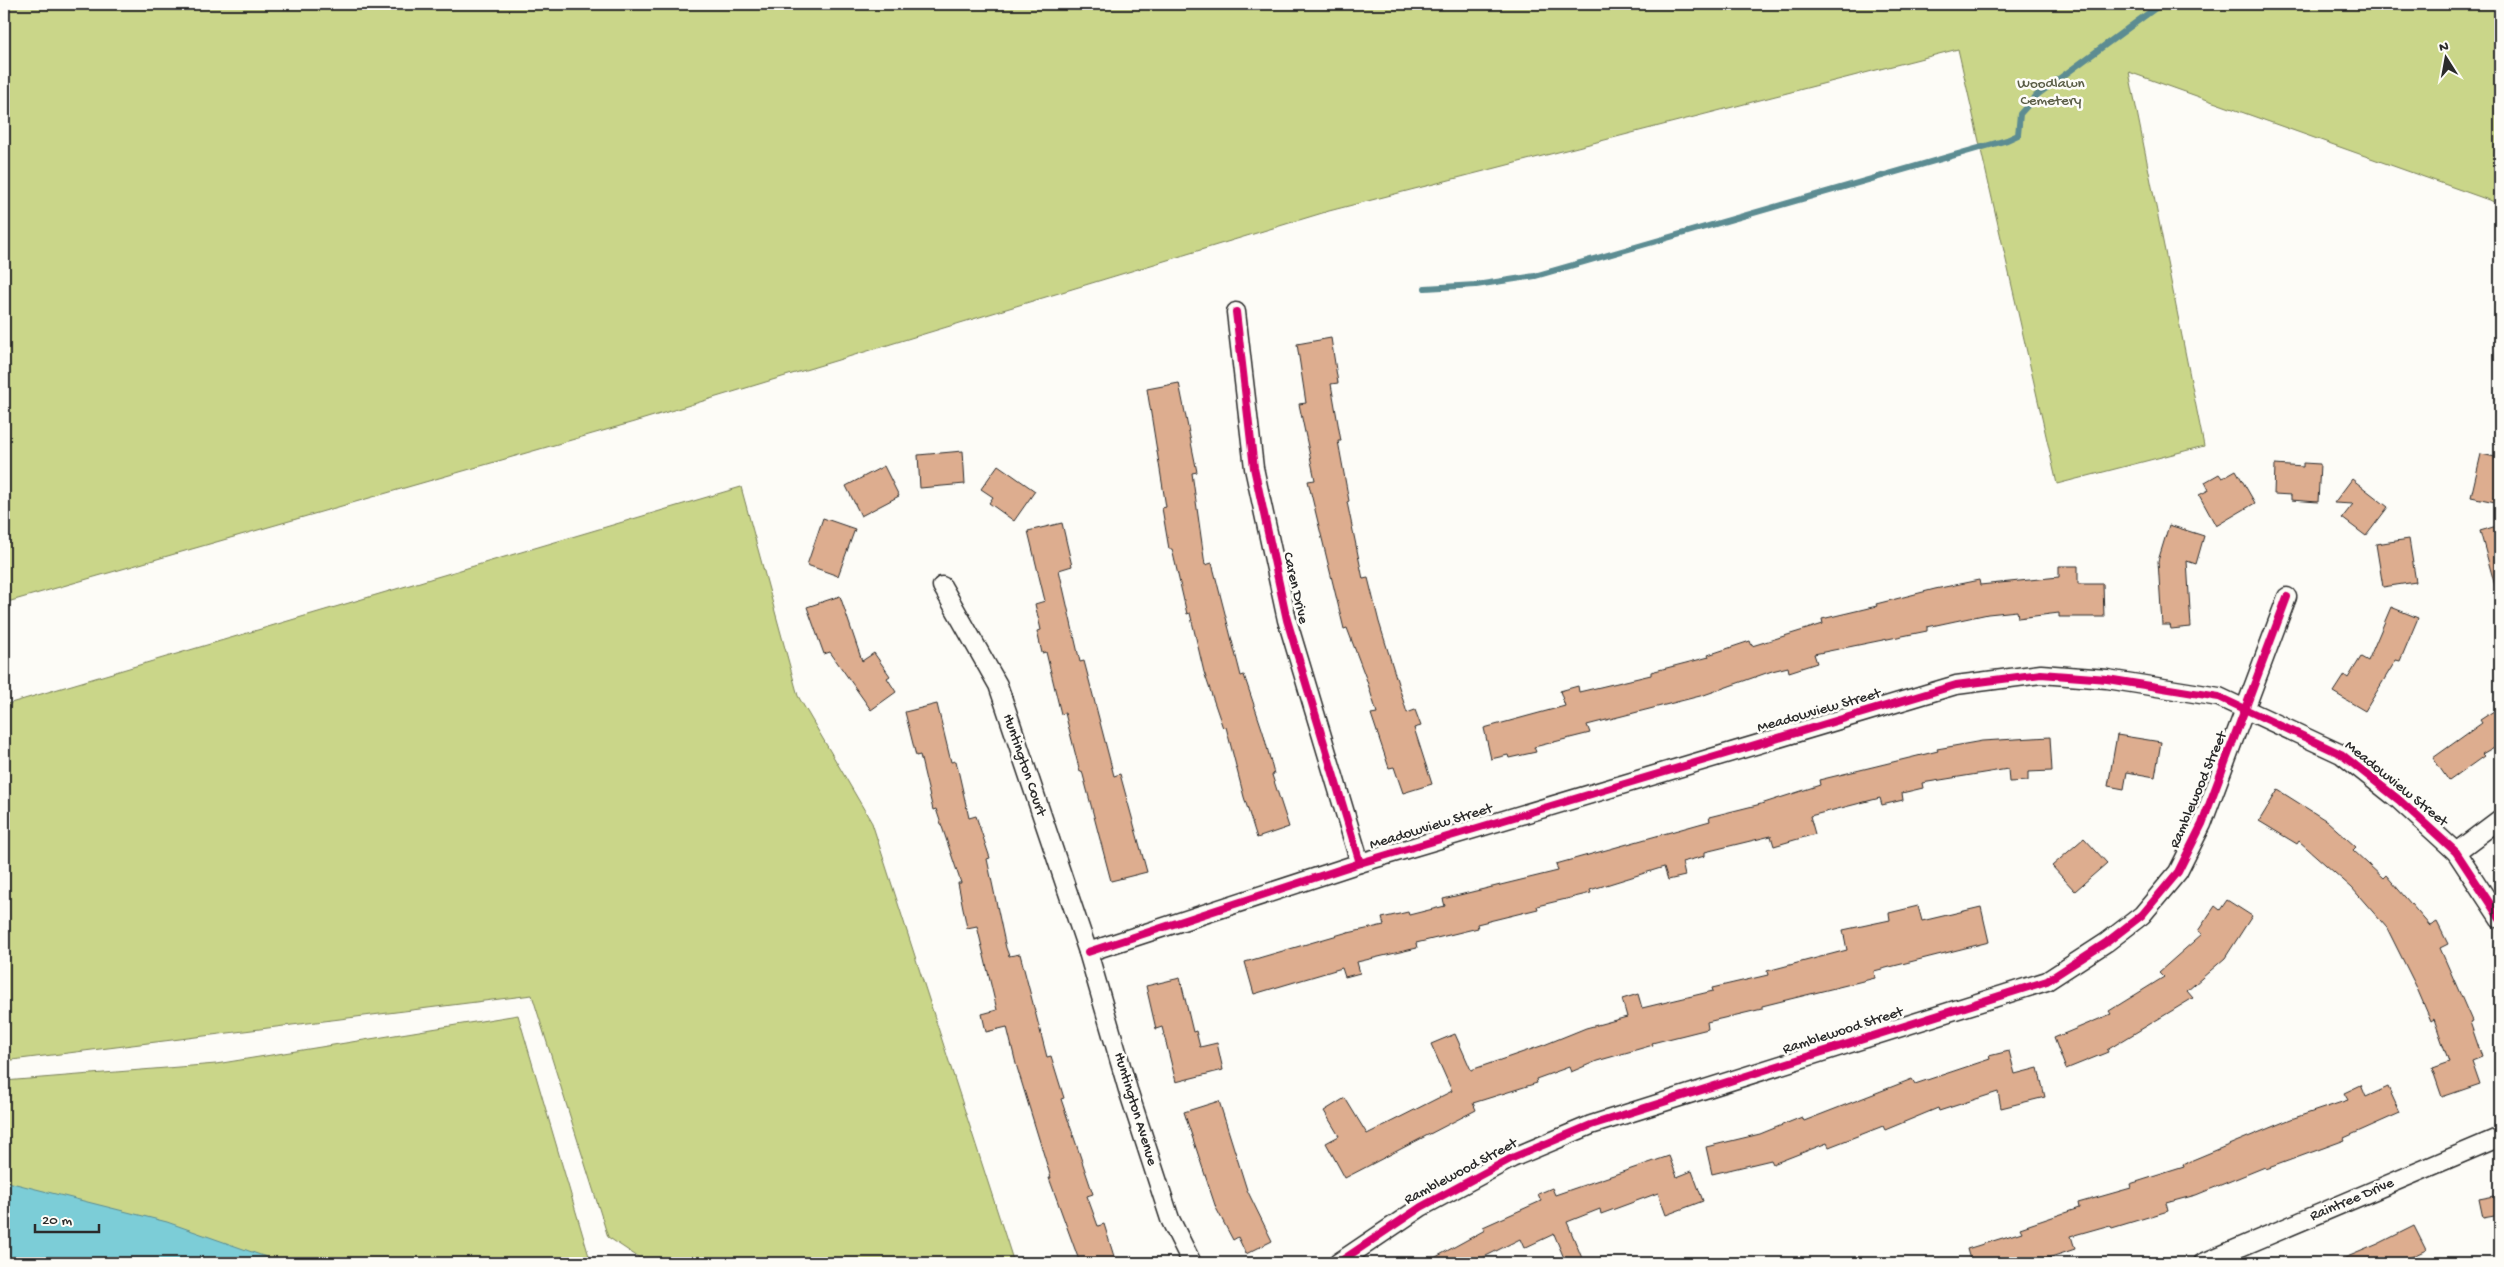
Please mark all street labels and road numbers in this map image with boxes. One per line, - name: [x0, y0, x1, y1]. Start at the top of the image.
- street label: Caren Drive: [1278, 550, 1312, 626]
- street label: Meadowview Street: [1755, 684, 1885, 737]
- street label: Huntington Court: [998, 712, 1050, 820]
- street label: Ramblewood Street: [2166, 727, 2233, 851]
- street label: Meadowview Street: [2341, 737, 2453, 832]
- street label: Meadowview Street: [1367, 799, 1496, 854]
- street label: Ramblewood Street: [1781, 1002, 1907, 1059]
- street label: Huntington Avenue: [1109, 1050, 1161, 1168]
- street label: Ramblewood Street: [1401, 1134, 1522, 1209]
- street label: Raintree Drive: [2307, 1174, 2397, 1226]

